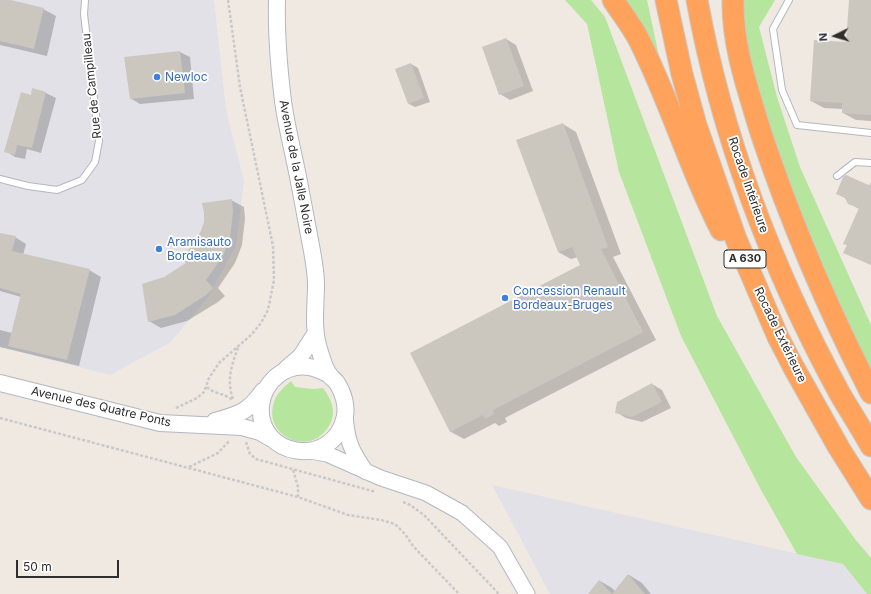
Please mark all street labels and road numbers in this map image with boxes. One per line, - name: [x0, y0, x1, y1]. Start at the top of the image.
- street label: Rue de Campilleau: [79, 33, 105, 139]
- street label: Avenue de la Jalle Noire: [276, 99, 316, 235]
- street label: Rocade Intérieure: [725, 135, 771, 235]
- road number: A 630: [724, 250, 766, 268]
- street label: Rocade Extérieure: [751, 285, 809, 385]
- street label: Avenue des Quatre Ponts: [30, 384, 172, 430]

